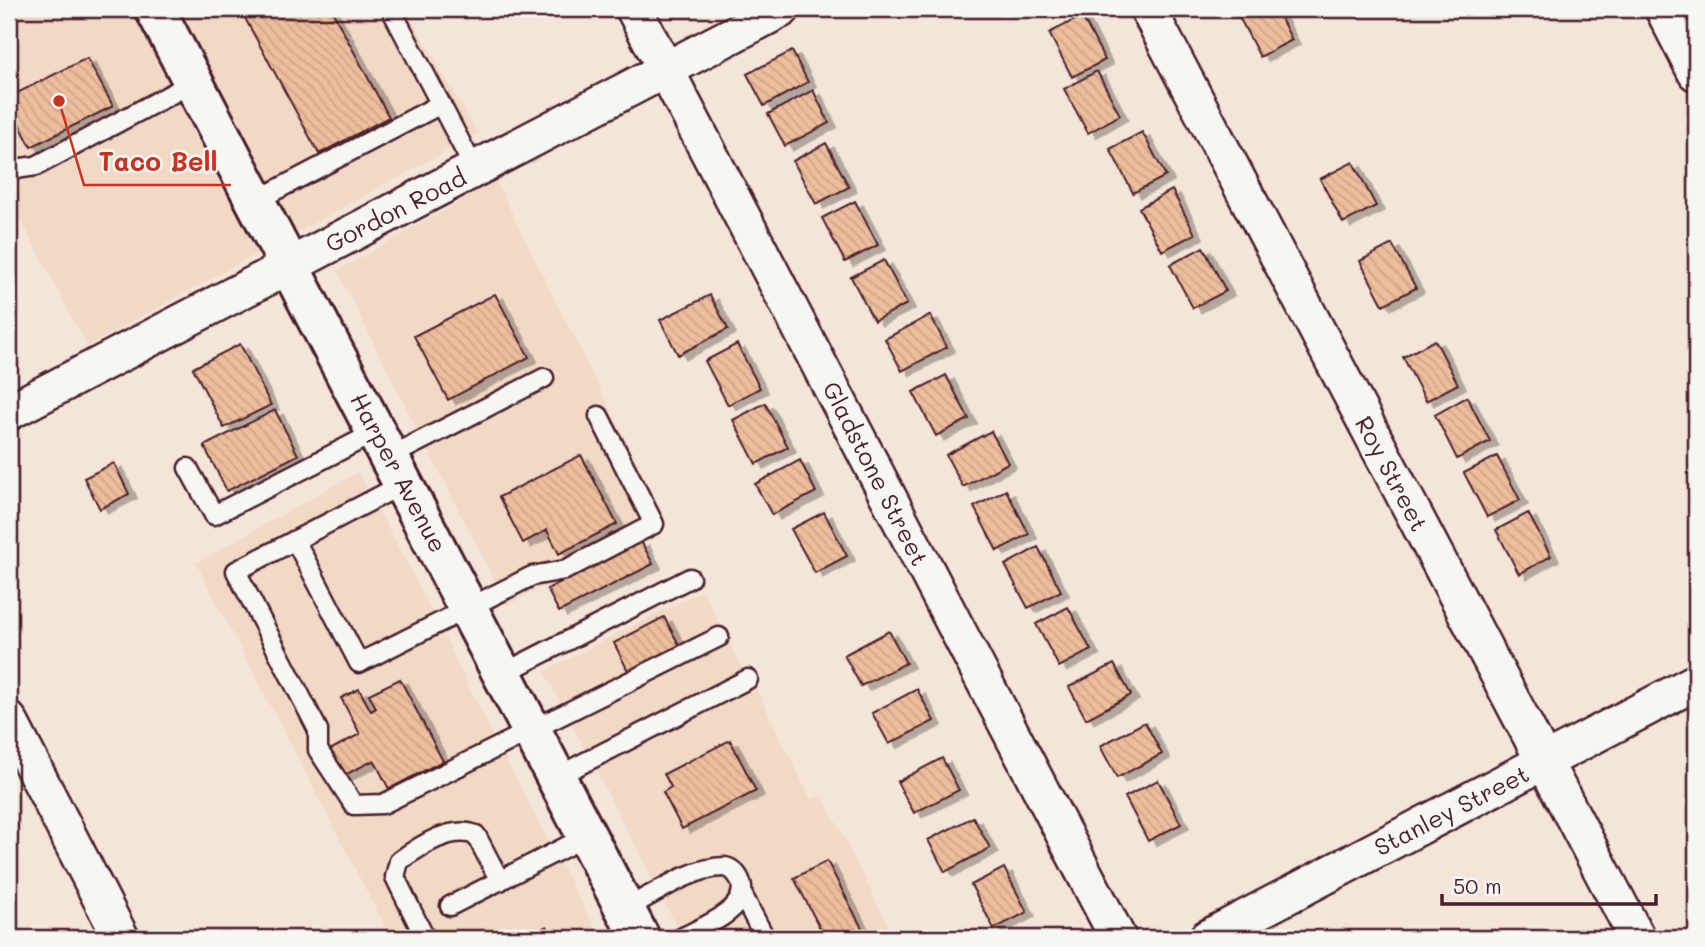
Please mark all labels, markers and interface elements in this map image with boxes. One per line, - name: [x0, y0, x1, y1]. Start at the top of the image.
- callout: Taco Bell: [84, 138, 231, 185]
- text: Taco Bell: [98, 144, 218, 178]
- street label: Gordon Road: [320, 161, 471, 258]
- street label: Gladstone Street: [817, 376, 936, 571]
- street label: Harper Avenue: [344, 387, 454, 558]
- street label: Roy Street: [1349, 410, 1436, 536]
- street label: Stanley Street: [1369, 757, 1534, 862]
- scale bar: [1442, 863, 1656, 907]
- text: 50 m: [1453, 872, 1502, 899]

